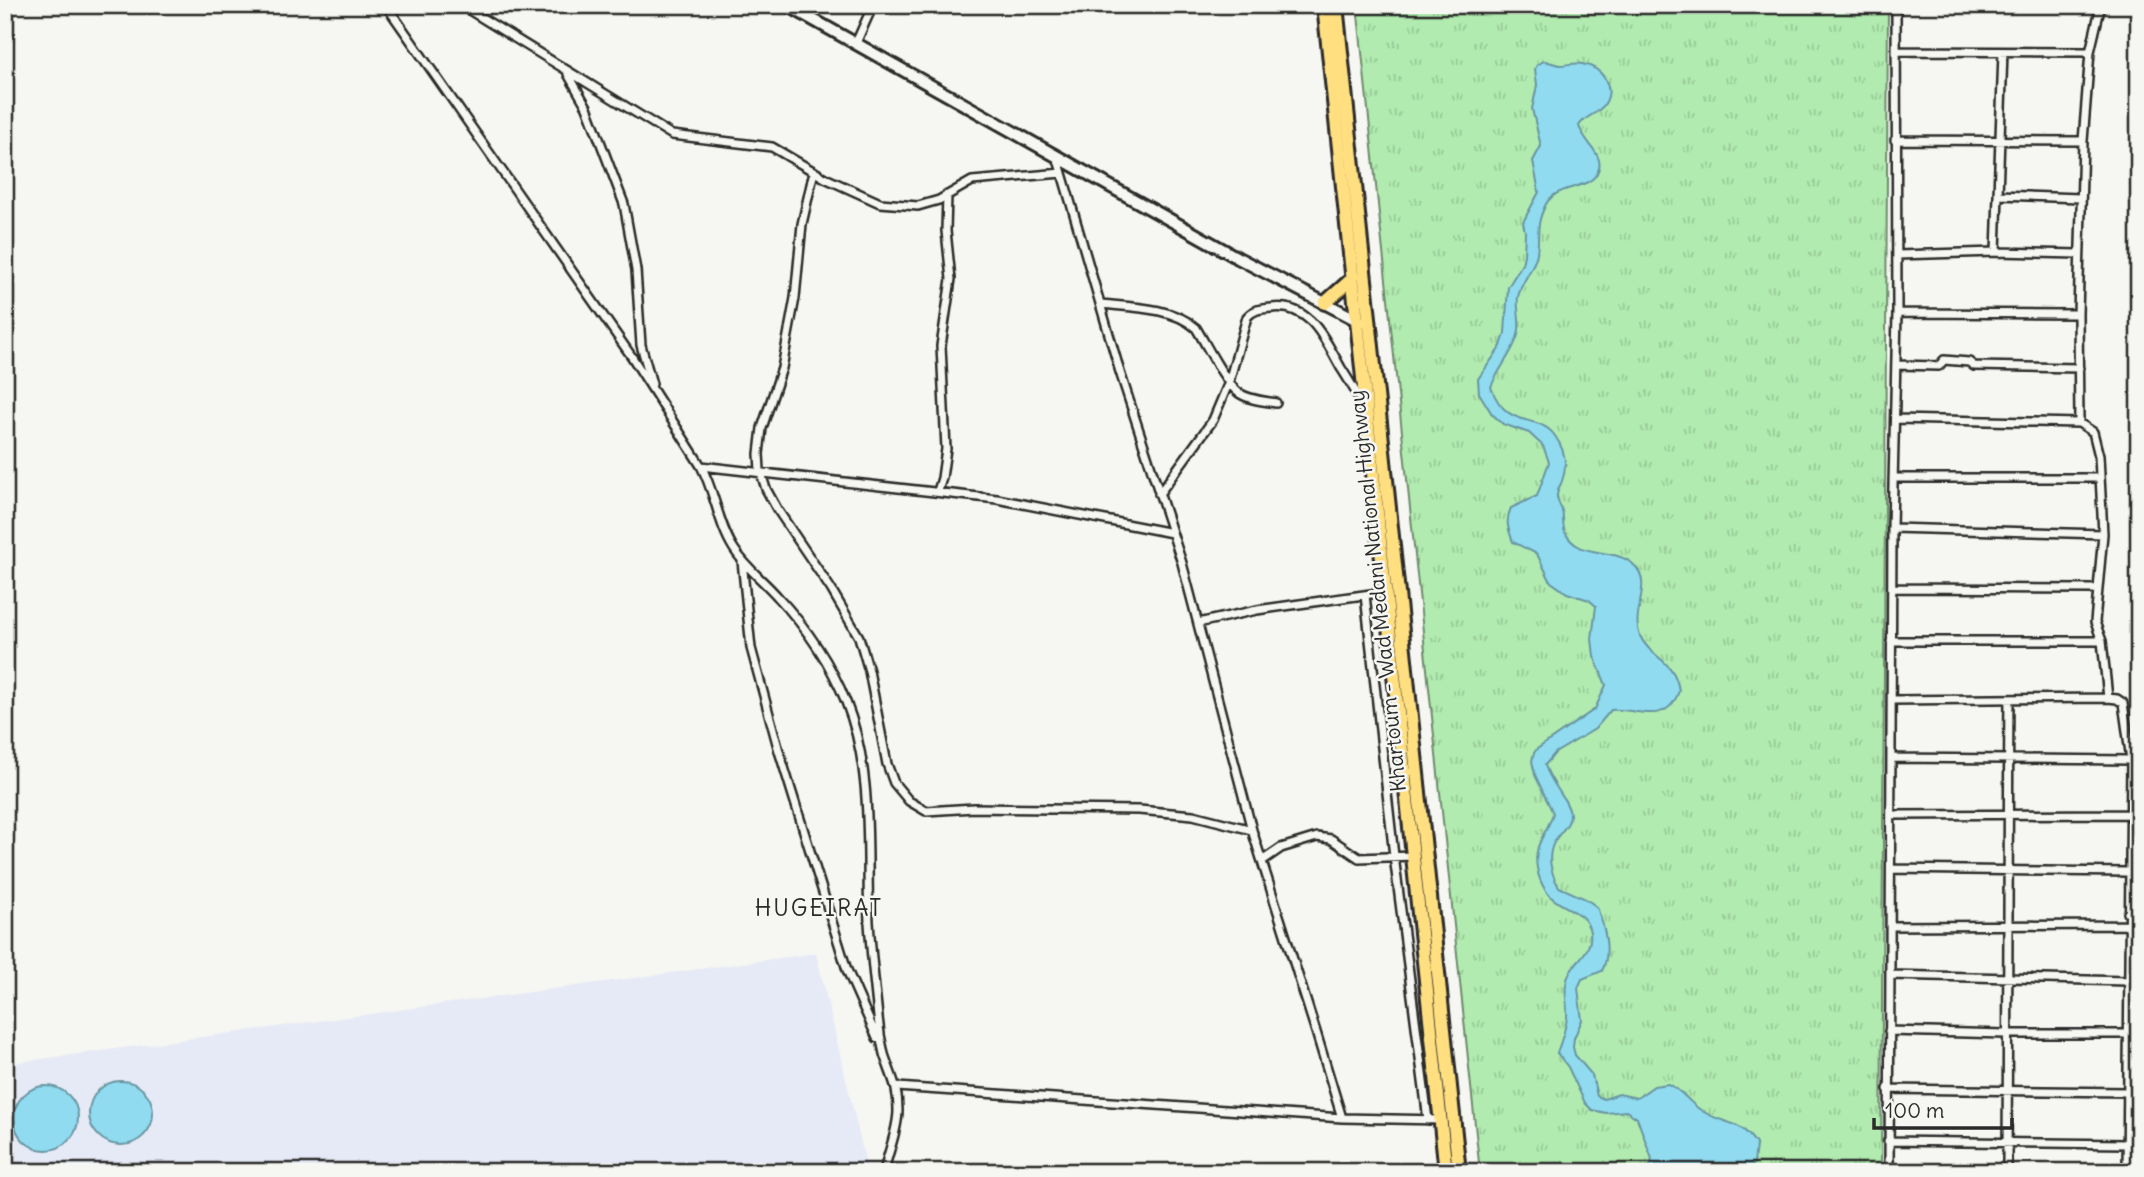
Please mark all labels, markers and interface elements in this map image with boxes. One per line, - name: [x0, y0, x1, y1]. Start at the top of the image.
- street label: Khartoum - Wad Medani National Highway: [1343, 389, 1412, 793]
- district label: HUGEIRAT: [755, 893, 883, 922]
- scale bar: [1874, 1086, 2013, 1130]
- text: 100 m: [1885, 1097, 1944, 1124]

